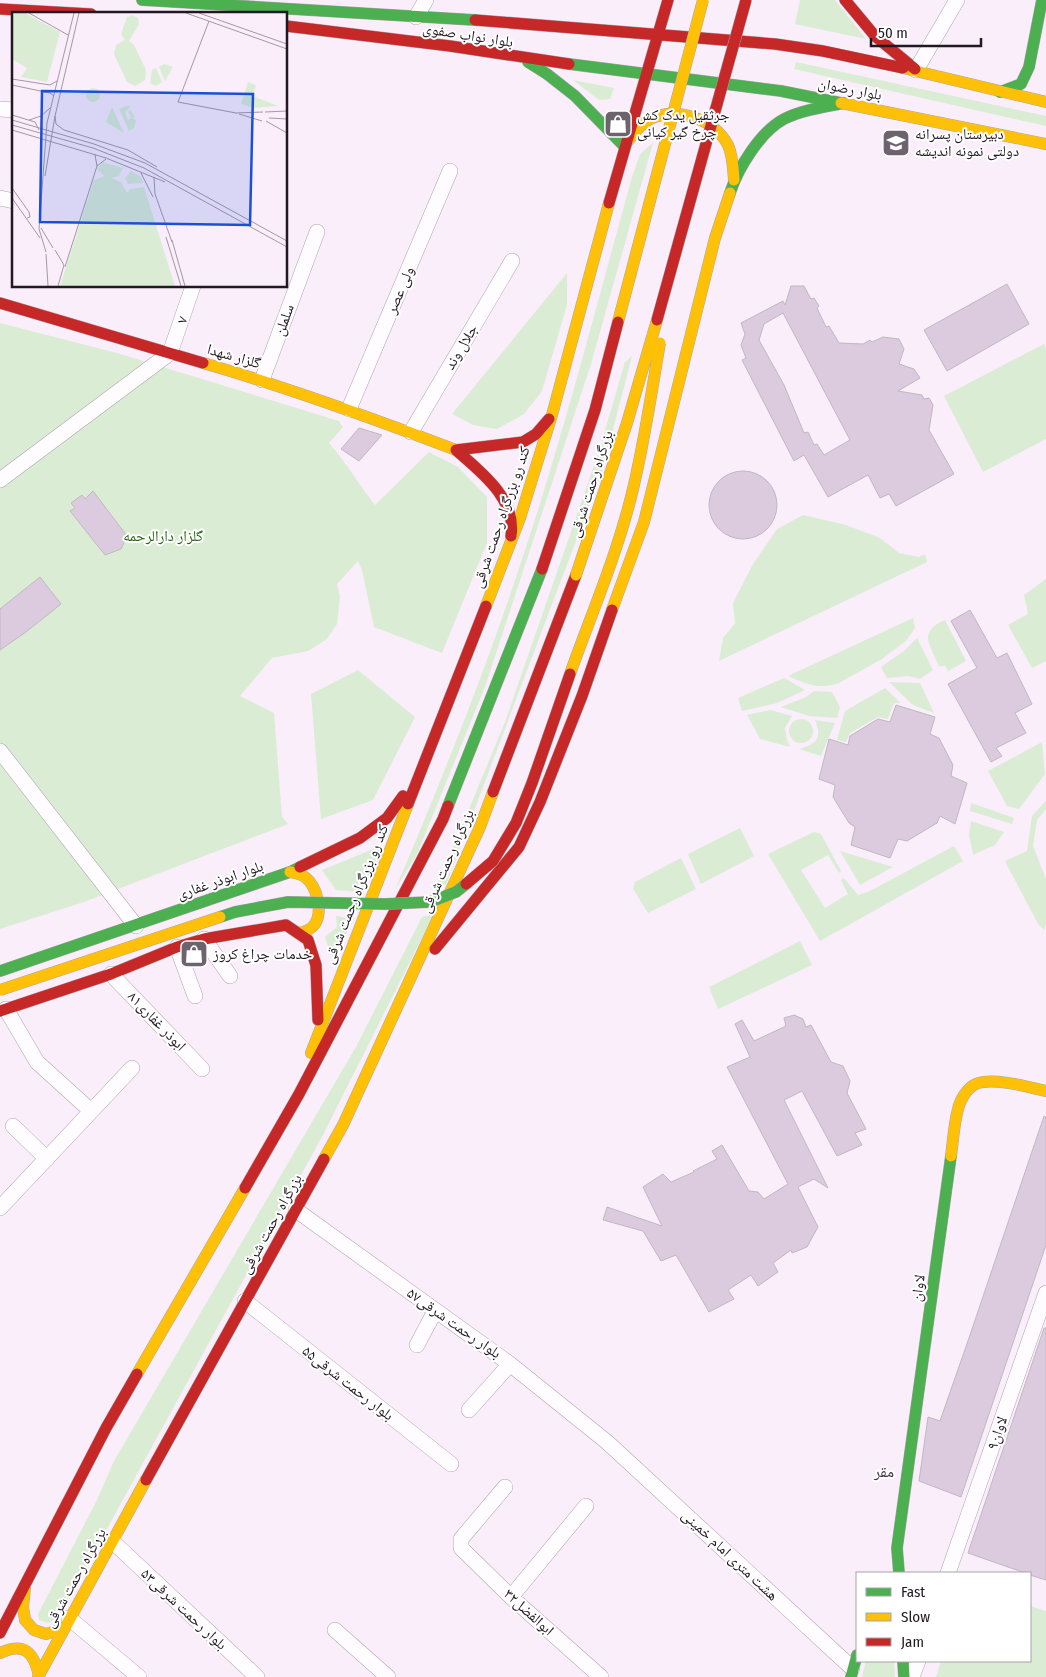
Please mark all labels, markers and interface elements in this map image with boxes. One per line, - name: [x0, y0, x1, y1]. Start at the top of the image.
- inset map: [12, 12, 288, 288]
- scale bar: [871, 15, 981, 47]
- street label: بلوار نواب صفوی: [421, 19, 515, 52]
- text: 50 m: [878, 24, 908, 42]
- street label: بلوار رضوان: [816, 74, 883, 105]
- place label: جرثقیل یدک کش چرخ گیر کیانی: [637, 106, 730, 142]
- shop icon: جرثقیل یدک کش چرخ گیر کیانی: [603, 109, 633, 139]
- place label: دبیرستان پسرانه دولتی نمونه اندیشه: [915, 125, 1019, 161]
- school or university icon: دبیرستان پسرانه دولتی نمونه اندیشه: [881, 128, 911, 158]
- street label: ولی عصر: [382, 264, 419, 318]
- street label: سلملن: [270, 302, 299, 339]
- street label: ۷: [172, 314, 192, 326]
- street label: جلال وند: [441, 321, 483, 373]
- street label: گلزار شهدا: [205, 340, 263, 372]
- street label: بزرگراه رحمت شرقی: [565, 428, 618, 540]
- street label: کند رو بزرگراه رحمت شرقی: [468, 444, 535, 591]
- park label: گلزار دارالرحمه: [123, 527, 203, 545]
- street label: بزرگراه رحمت شرقی: [416, 806, 479, 916]
- street label: کند رو بزرگراه رحمت شرقی: [320, 822, 393, 967]
- street label: بلوار ابوذر غفاری: [174, 857, 266, 904]
- shop icon: خدمات چراغ کروز: [179, 939, 209, 969]
- place label: خدمات چراغ کروز: [212, 945, 313, 964]
- street label: ۸۱ابوذر غفاری: [123, 987, 190, 1055]
- street label: بزرگراه رحمت شرقی: [236, 1171, 307, 1278]
- street label: لاوان: [907, 1273, 930, 1303]
- street label: ۵۷بلوار رحمت شرقی: [403, 1284, 505, 1363]
- street label: بلوار رحمت شرقی۵۵: [298, 1342, 397, 1425]
- street label: ۹لاوان: [983, 1414, 1012, 1452]
- district label: مقر: [873, 1462, 894, 1481]
- street label: هشت متری امام خمینی: [677, 1506, 782, 1605]
- street label: بزرگراه رحمت شرقی: [40, 1525, 111, 1632]
- street label: بلوار رحمت شرقی۵۳: [137, 1565, 231, 1654]
- legend: [856, 1572, 1031, 1662]
- text: Fast: [901, 1583, 925, 1601]
- street label: ابوالفضل۳۲: [500, 1585, 558, 1640]
- text: Slow: [901, 1608, 930, 1626]
- text: Jam: [901, 1633, 924, 1651]

